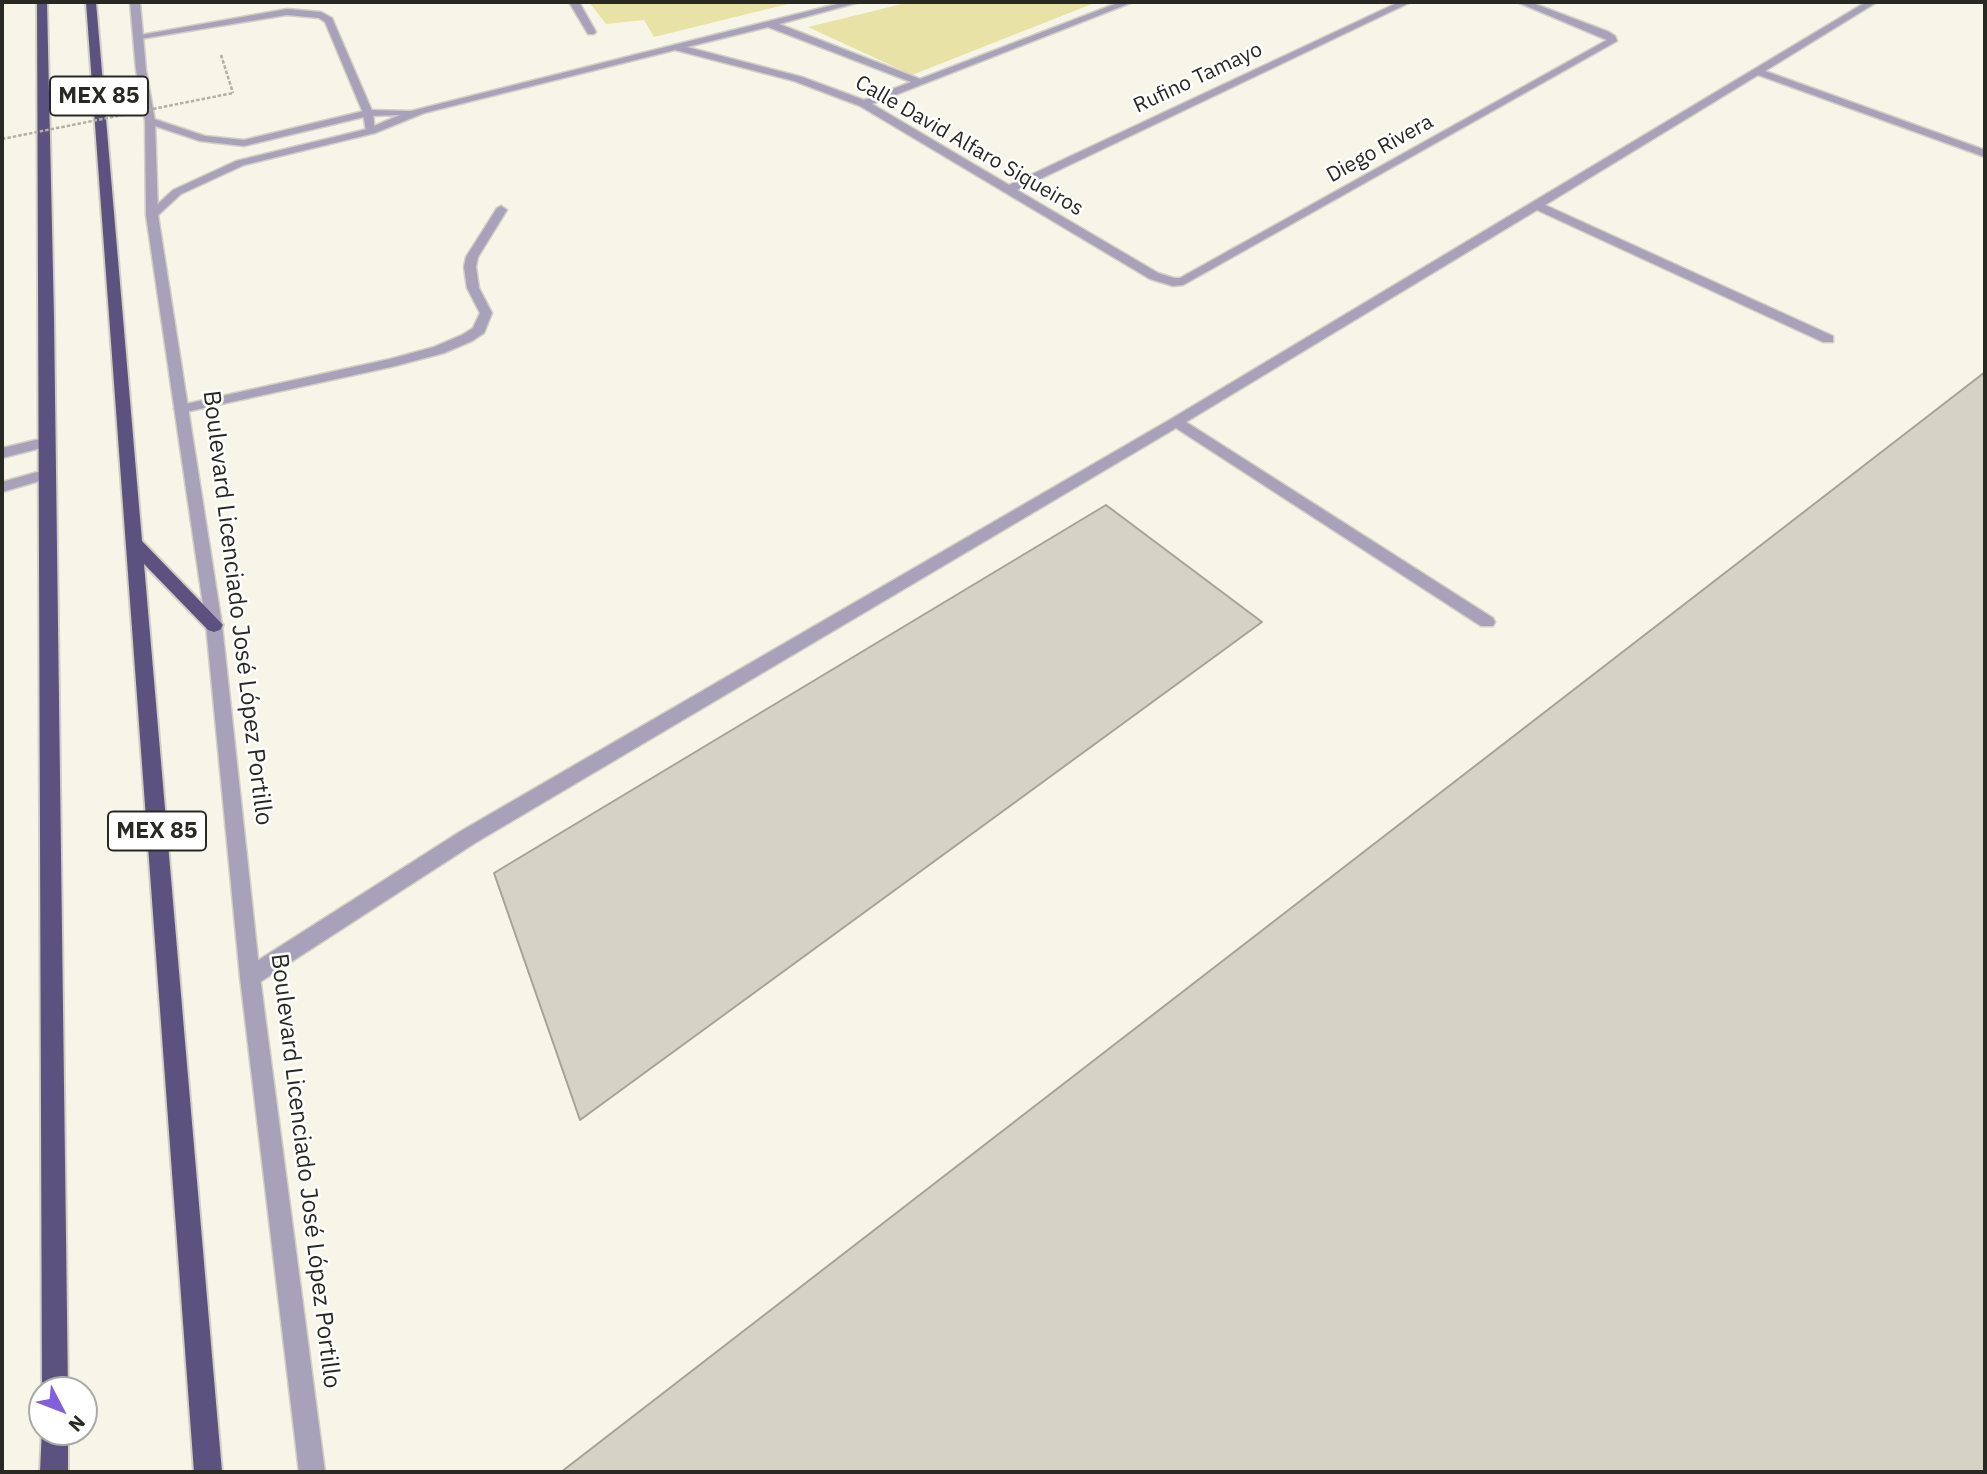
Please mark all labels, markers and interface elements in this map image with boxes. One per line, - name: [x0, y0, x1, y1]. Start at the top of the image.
- street label: Rufino Tamayo: [1130, 37, 1266, 119]
- street label: Calle David Alfaro Siqueiros: [850, 70, 1088, 222]
- road number: MEX 85: [50, 76, 148, 116]
- street label: Diego Rivera: [1322, 109, 1438, 189]
- street label: Boulevard Licenciado José López Portillo: [196, 389, 278, 827]
- road number: MEX 85: [108, 811, 206, 850]
- street label: Boulevard Licenciado José López Portillo: [264, 952, 346, 1390]
- north arrow: [28, 1376, 98, 1446]
- text: N: [64, 1411, 91, 1437]

